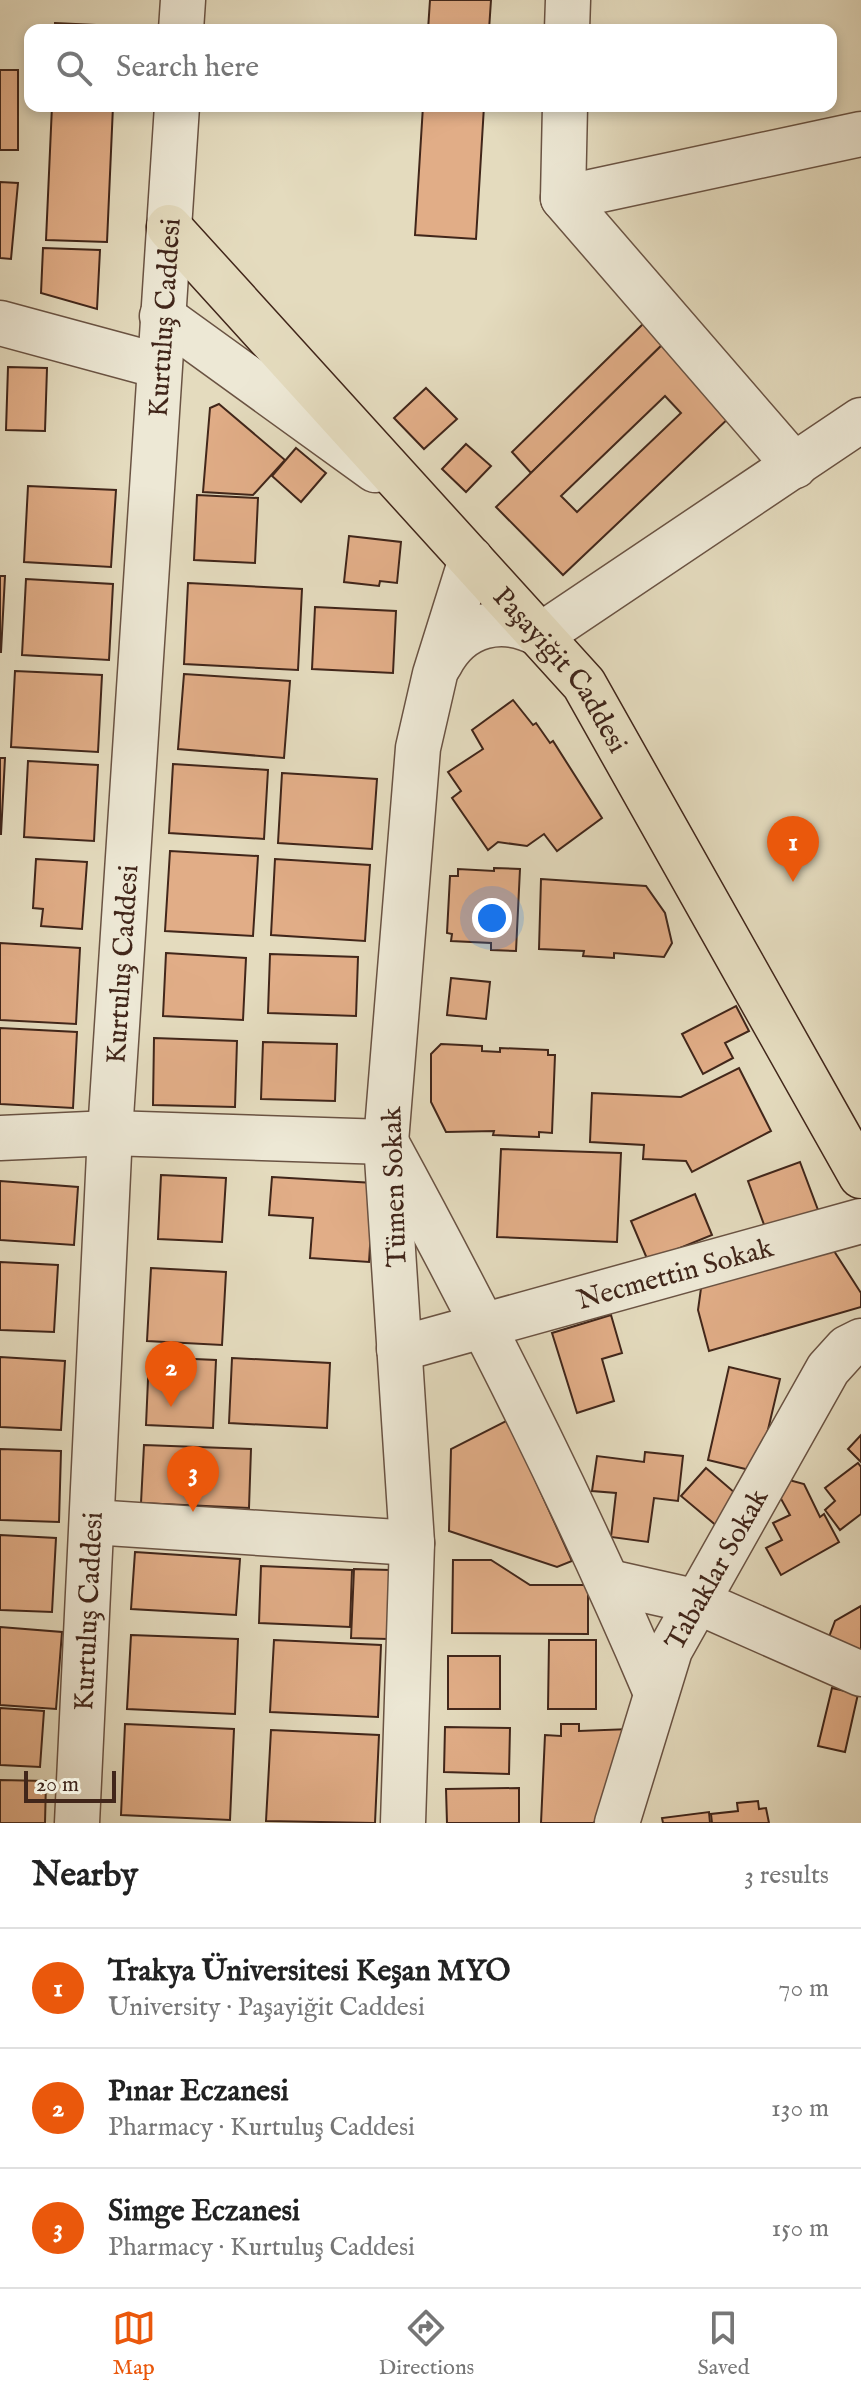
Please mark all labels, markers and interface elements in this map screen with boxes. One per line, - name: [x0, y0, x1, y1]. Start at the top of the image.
- search box: [24, 24, 837, 112]
- icon: search: [52, 46, 96, 90]
- text: Search here: [116, 49, 259, 87]
- street label: Kurtuluş Caddesi: [142, 217, 190, 418]
- street label: Paşayiğit Caddesi: [484, 581, 634, 760]
- pin: 1: [767, 816, 819, 882]
- street label: Kurtuluş Caddesi: [100, 864, 147, 1065]
- your location: [472, 898, 512, 938]
- street label: Tümen Sokak: [375, 1105, 416, 1268]
- street label: Necmettin Sokak: [573, 1231, 778, 1319]
- pin: 2: [145, 1341, 197, 1407]
- pin: 3: [167, 1446, 219, 1512]
- street label: Tabaklar Sokak: [658, 1482, 778, 1657]
- street label: Kurtuluş Caddesi: [67, 1511, 112, 1712]
- scale bar: [24, 1767, 116, 1803]
- text: 20 m: [36, 1771, 79, 1799]
- text: Nearby: [32, 1854, 138, 1897]
- text: 3 results: [744, 1859, 829, 1892]
- text: Trakya Üniversitesi Keşan MYO: [108, 1953, 510, 1991]
- text: 1: [53, 1972, 63, 2005]
- text: 70 m: [778, 1972, 829, 2005]
- text: University · Paşayiğit Caddesi: [108, 1991, 425, 2024]
- text: Pınar Eczanesi: [108, 2073, 289, 2111]
- text: 2: [52, 2092, 64, 2125]
- text: 130 m: [771, 2092, 829, 2125]
- text: Pharmacy · Kurtuluş Caddesi: [108, 2111, 415, 2144]
- text: Simge Eczanesi: [108, 2193, 300, 2231]
- text: 3: [53, 2212, 63, 2245]
- text: 150 m: [771, 2212, 829, 2245]
- text: Pharmacy · Kurtuluş Caddesi: [108, 2231, 415, 2264]
- tab: Map: [112, 2306, 156, 2382]
- tab: Directions: [379, 2306, 474, 2382]
- tab: Saved: [697, 2306, 749, 2382]

